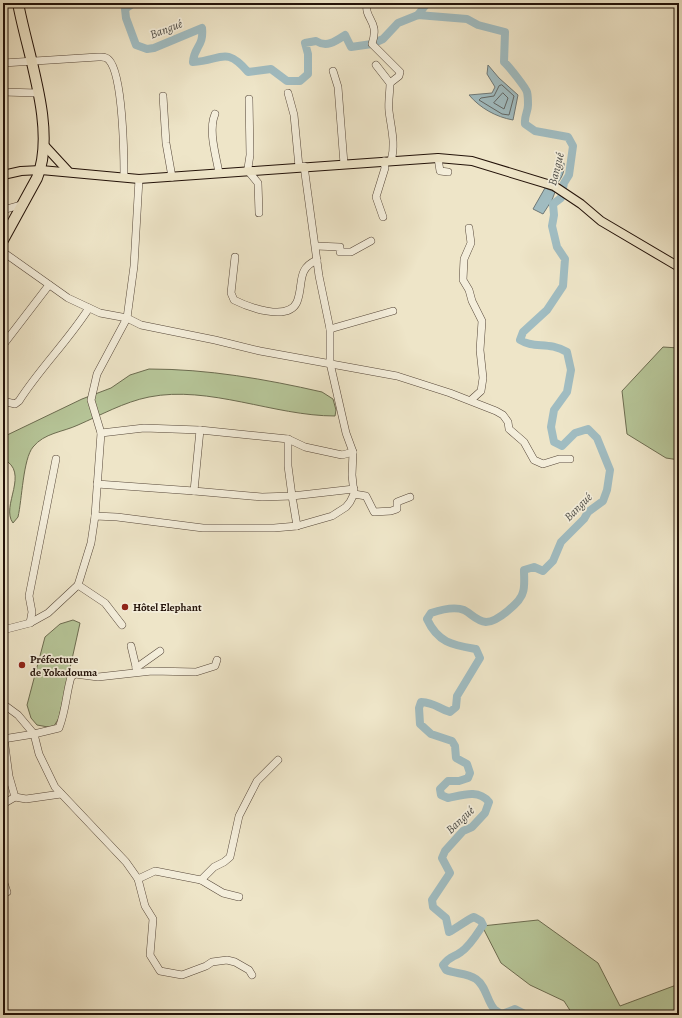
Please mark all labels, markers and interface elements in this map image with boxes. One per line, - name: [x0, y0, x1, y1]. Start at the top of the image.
- water label: Bangué: [147, 15, 185, 43]
- water label: Bangué: [544, 150, 568, 187]
- water label: Bangué: [560, 489, 596, 525]
- place label: Hôtel Elephant: [133, 600, 202, 615]
- marker: Hôtel Elephant: [120, 602, 130, 612]
- place label: Préfecture de Yokadouma: [30, 652, 98, 680]
- marker: Préfecture de Yokadouma: [17, 660, 27, 670]
- water label: Bangué: [442, 802, 478, 837]

